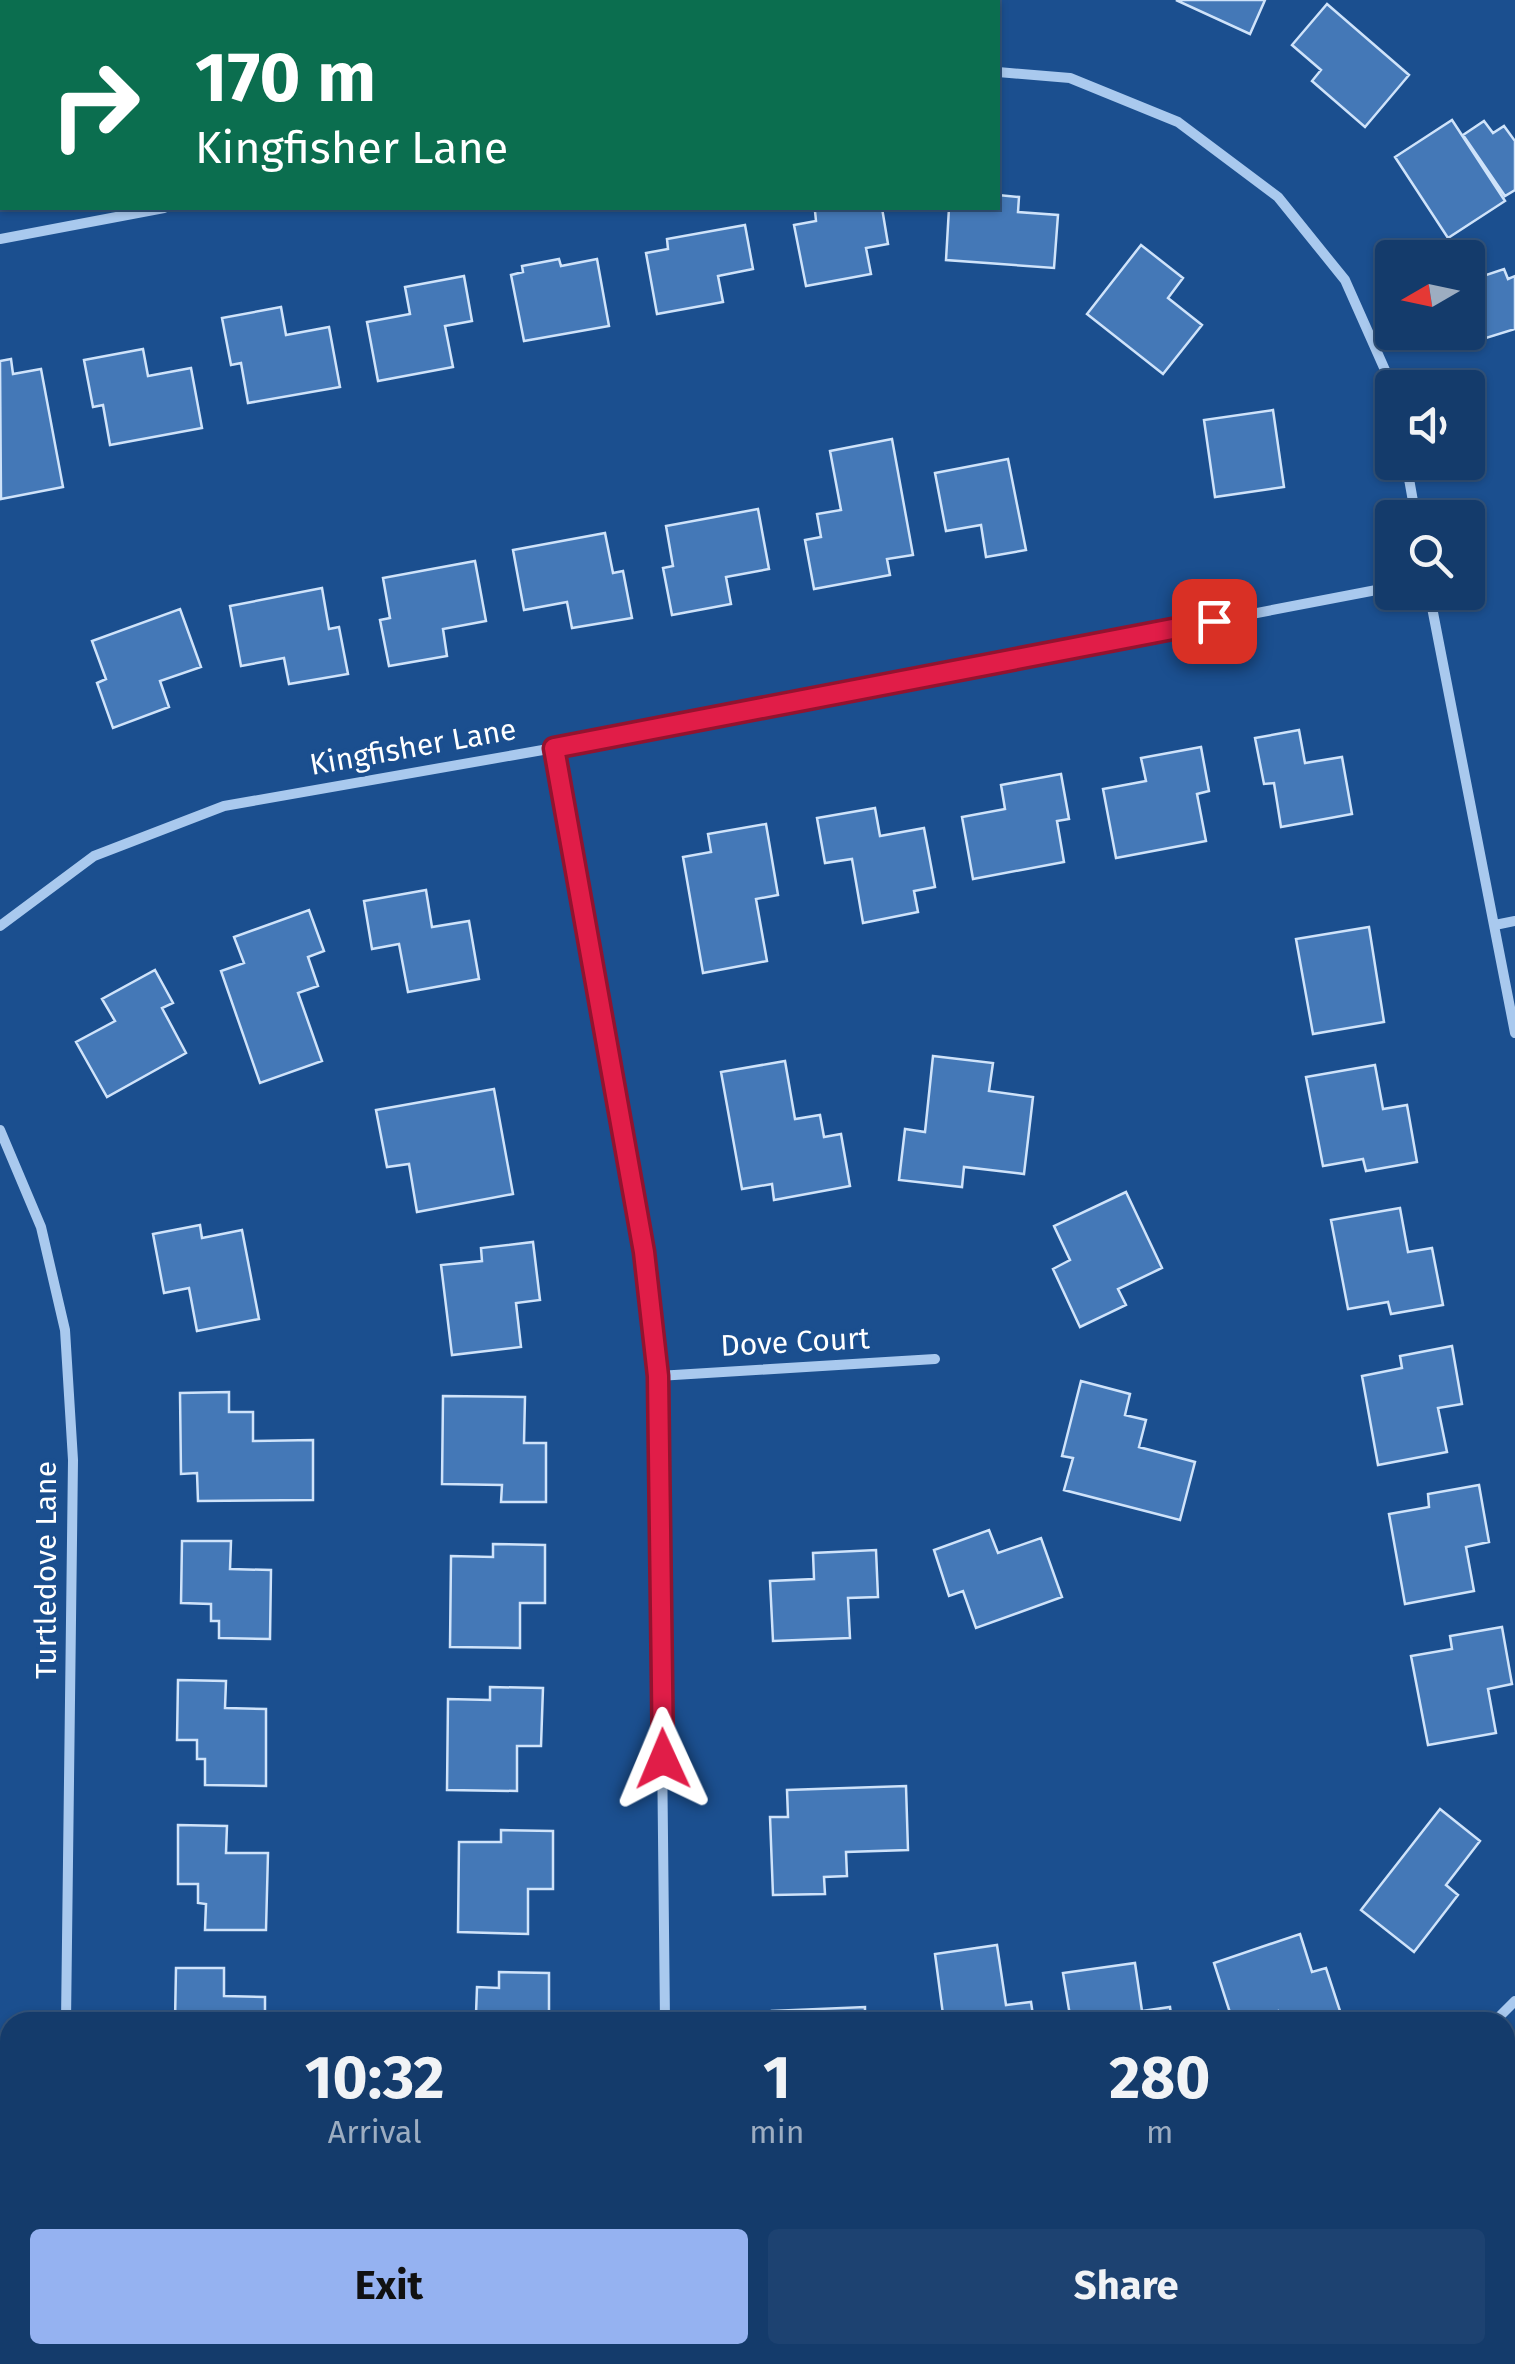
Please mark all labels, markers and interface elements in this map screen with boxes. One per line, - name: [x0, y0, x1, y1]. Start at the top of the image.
- text: 170 m: [195, 36, 376, 120]
- icon: right: [30, 40, 160, 170]
- text: Kingfisher Lane: [195, 121, 508, 175]
- north arrow: [1375, 240, 1485, 350]
- map controls: [1375, 240, 1485, 610]
- button: sound: [1375, 370, 1485, 480]
- button: search: [1375, 500, 1485, 610]
- pin: [1172, 579, 1257, 664]
- icon: arrive: [1187, 594, 1242, 649]
- street label: Kingfisher Lane: [307, 711, 519, 783]
- street label: Dove Court: [720, 1320, 871, 1364]
- street label: Turtledove Lane: [28, 1461, 64, 1679]
- position arrow: [611, 1707, 715, 1811]
- text: 10:32: [305, 2042, 445, 2114]
- text: 1: [763, 2042, 791, 2114]
- text: 280: [1109, 2042, 1210, 2114]
- text: Arrival: [328, 2113, 422, 2151]
- text: min: [749, 2113, 805, 2151]
- text: m: [1146, 2113, 1173, 2151]
- button: Exit: [30, 2229, 748, 2344]
- button: Share: [768, 2229, 1485, 2344]

